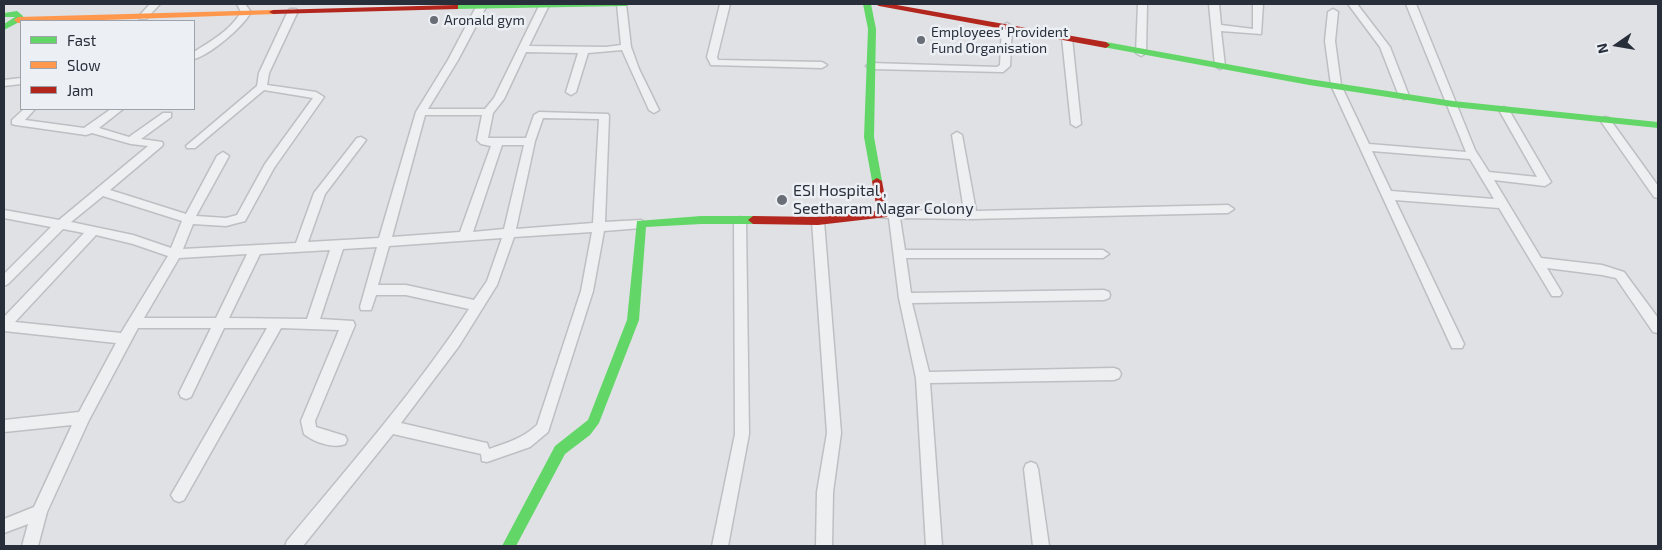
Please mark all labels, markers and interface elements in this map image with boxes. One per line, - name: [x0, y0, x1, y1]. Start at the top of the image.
- place label: Aronald gym: [444, 12, 525, 28]
- marker: Aronald gym: [428, 14, 440, 26]
- legend: [20, 20, 195, 110]
- north arrow: [1592, 20, 1642, 70]
- place label: Employees' Provident Fund Organisation: [931, 24, 1068, 56]
- text: Fast: [67, 31, 96, 49]
- marker: Employees' Provident Fund Organisation: [915, 34, 927, 46]
- text: N: [1592, 42, 1611, 55]
- text: Slow: [67, 56, 101, 74]
- text: Jam: [67, 81, 93, 99]
- place label: ESI Hospital , Seetharam Nagar Colony: [793, 181, 974, 219]
- marker: ESI Hospital , Seetharam Nagar Colony: [775, 193, 789, 207]

